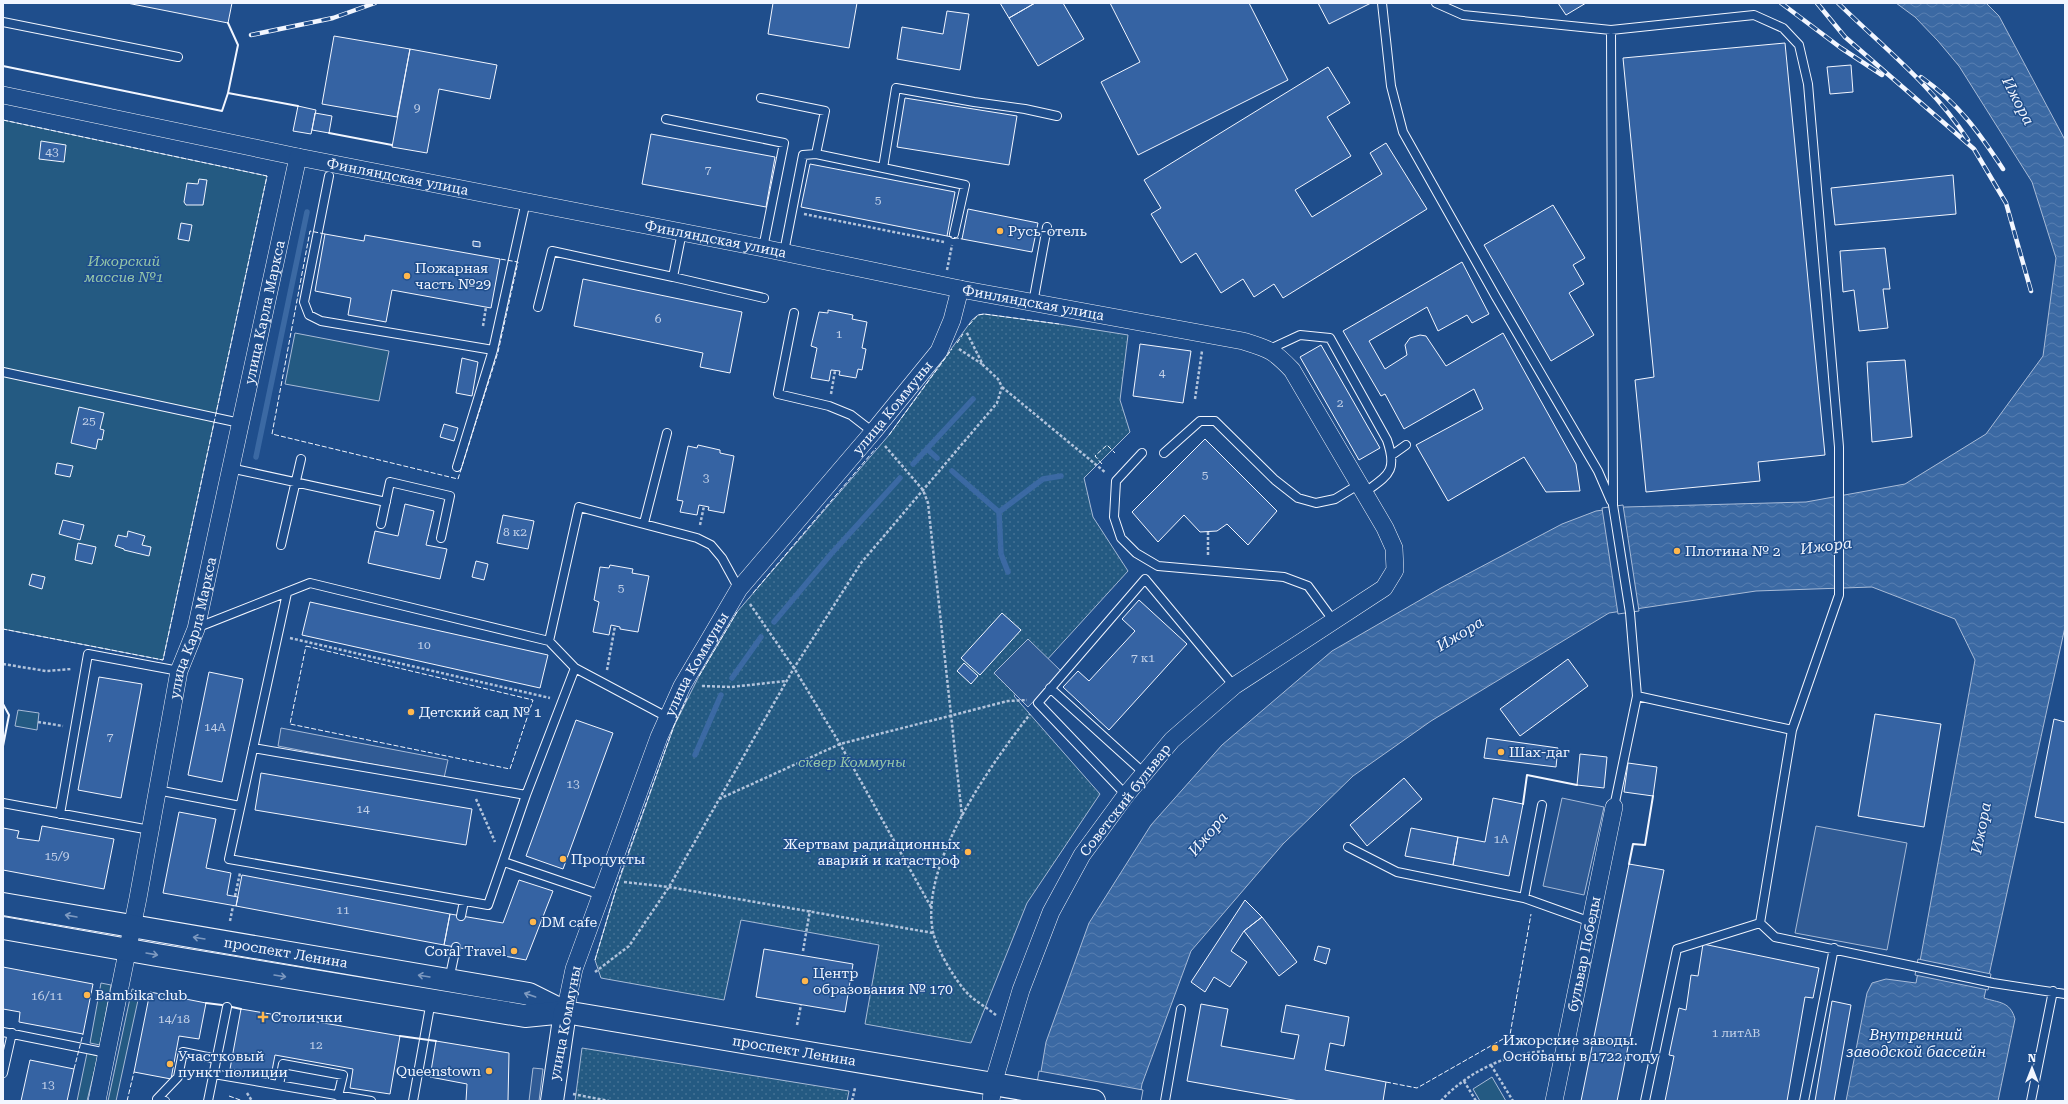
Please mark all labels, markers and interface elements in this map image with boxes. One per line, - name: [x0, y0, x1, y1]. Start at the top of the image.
- water label: Ижора: [1998, 73, 2038, 128]
- house number: 9: [414, 101, 421, 115]
- house number: 43: [45, 145, 59, 159]
- street label: Финляндская улица: [325, 155, 470, 198]
- house number: 7: [705, 163, 712, 177]
- house number: 5: [875, 193, 882, 207]
- street label: Финляндская улица: [643, 217, 788, 261]
- place label: Русь-отель: [1008, 223, 1088, 239]
- marker: Русь-отель: [995, 226, 1005, 236]
- street label: улица Карла Маркса: [241, 239, 288, 386]
- park label: Ижорский массив №1: [83, 253, 164, 285]
- place label: Пожарная часть №29: [415, 260, 491, 292]
- marker: Пожарная часть №29: [402, 271, 412, 281]
- street label: Финляндская улица: [961, 282, 1106, 323]
- house number: 6: [655, 312, 662, 326]
- house number: 1: [836, 327, 843, 341]
- street label: улица Коммуны: [849, 358, 936, 458]
- house number: 4: [1159, 366, 1166, 380]
- house number: 2: [1337, 396, 1344, 410]
- house number: 25: [82, 414, 96, 428]
- house number: 5: [1202, 468, 1209, 482]
- house number: 3: [703, 471, 710, 485]
- house number: 8 к2: [503, 525, 527, 539]
- water label: Ижора: [1798, 534, 1853, 558]
- place label: Плотина № 2: [1685, 543, 1781, 559]
- marker: Плотина № 2: [1672, 546, 1682, 556]
- street label: улица Карла Маркса: [166, 555, 219, 700]
- house number: 5: [618, 581, 625, 595]
- street label: улица Коммуны: [661, 609, 732, 719]
- water label: Ижора: [1432, 613, 1487, 656]
- house number: 10: [417, 638, 431, 652]
- house number: 7 к1: [1131, 651, 1155, 665]
- place label: Детский сад № 1: [419, 704, 542, 720]
- marker: Детский сад № 1: [406, 707, 416, 717]
- house number: 14А: [204, 720, 227, 734]
- house number: 7: [107, 730, 114, 744]
- street label: Советский бульвар: [1076, 741, 1174, 859]
- place label: Шах-даг: [1509, 744, 1570, 760]
- marker: Шах-даг: [1496, 747, 1506, 757]
- park label: сквер Коммуны: [798, 754, 906, 770]
- house number: 13: [566, 777, 580, 791]
- water label: Ижора: [1967, 801, 1995, 856]
- house number: 14: [356, 802, 370, 816]
- water label: Ижора: [1184, 808, 1232, 860]
- house number: 1А: [1493, 832, 1509, 846]
- place label: Жертвам радиационных аварий и катастроф: [783, 836, 960, 868]
- marker: Жертвам радиационных аварий и катастроф: [963, 847, 973, 857]
- house number: 15/9: [44, 849, 70, 863]
- place label: Продукты: [571, 851, 645, 867]
- marker: Продукты: [558, 854, 568, 864]
- street label: бульвар Победы: [1564, 895, 1604, 1013]
- house number: 11: [336, 903, 350, 917]
- one-way arrow: [65, 912, 78, 920]
- place label: DM cafe: [541, 914, 598, 930]
- marker: DM cafe: [528, 917, 538, 927]
- one-way arrow: [193, 934, 206, 942]
- street label: проспект Ленина: [223, 934, 349, 971]
- place label: Coral Travel: [424, 943, 507, 959]
- marker: Coral Travel: [509, 946, 519, 956]
- one-way arrow: [145, 951, 158, 959]
- street label: улица Коммуны: [546, 964, 584, 1082]
- place label: Центр образования № 170: [813, 965, 953, 997]
- one-way arrow: [273, 972, 286, 980]
- one-way arrow: [418, 972, 431, 980]
- marker: Центр образования № 170: [800, 976, 810, 986]
- place label: Bambika club: [95, 987, 187, 1003]
- house number: 16/11: [31, 989, 63, 1003]
- marker: Bambika club: [82, 990, 92, 1000]
- one-way arrow: [523, 991, 536, 998]
- place label: Столички: [271, 1009, 343, 1025]
- house number: 14/18: [158, 1012, 190, 1026]
- marker: Столички: [258, 1012, 268, 1022]
- house number: 1 литАВ: [1712, 1026, 1760, 1040]
- water label: Внутренний заводской бассейн: [1846, 1026, 1986, 1061]
- street label: проспект Ленина: [731, 1032, 858, 1069]
- place label: Ижорские заводы. Основаны в 1722 году: [1503, 1032, 1659, 1064]
- house number: 12: [309, 1038, 323, 1052]
- marker: Ижорские заводы. Основаны в 1722 году: [1490, 1043, 1500, 1053]
- place label: Участковый пункт полиции: [178, 1048, 288, 1080]
- north arrow: [2012, 1048, 2052, 1088]
- text: N: [2028, 1052, 2037, 1065]
- marker: Участковый пункт полиции: [165, 1059, 175, 1069]
- place label: Queenstown: [396, 1063, 481, 1079]
- marker: Queenstown: [484, 1066, 494, 1076]
- house number: 13: [41, 1078, 55, 1092]

